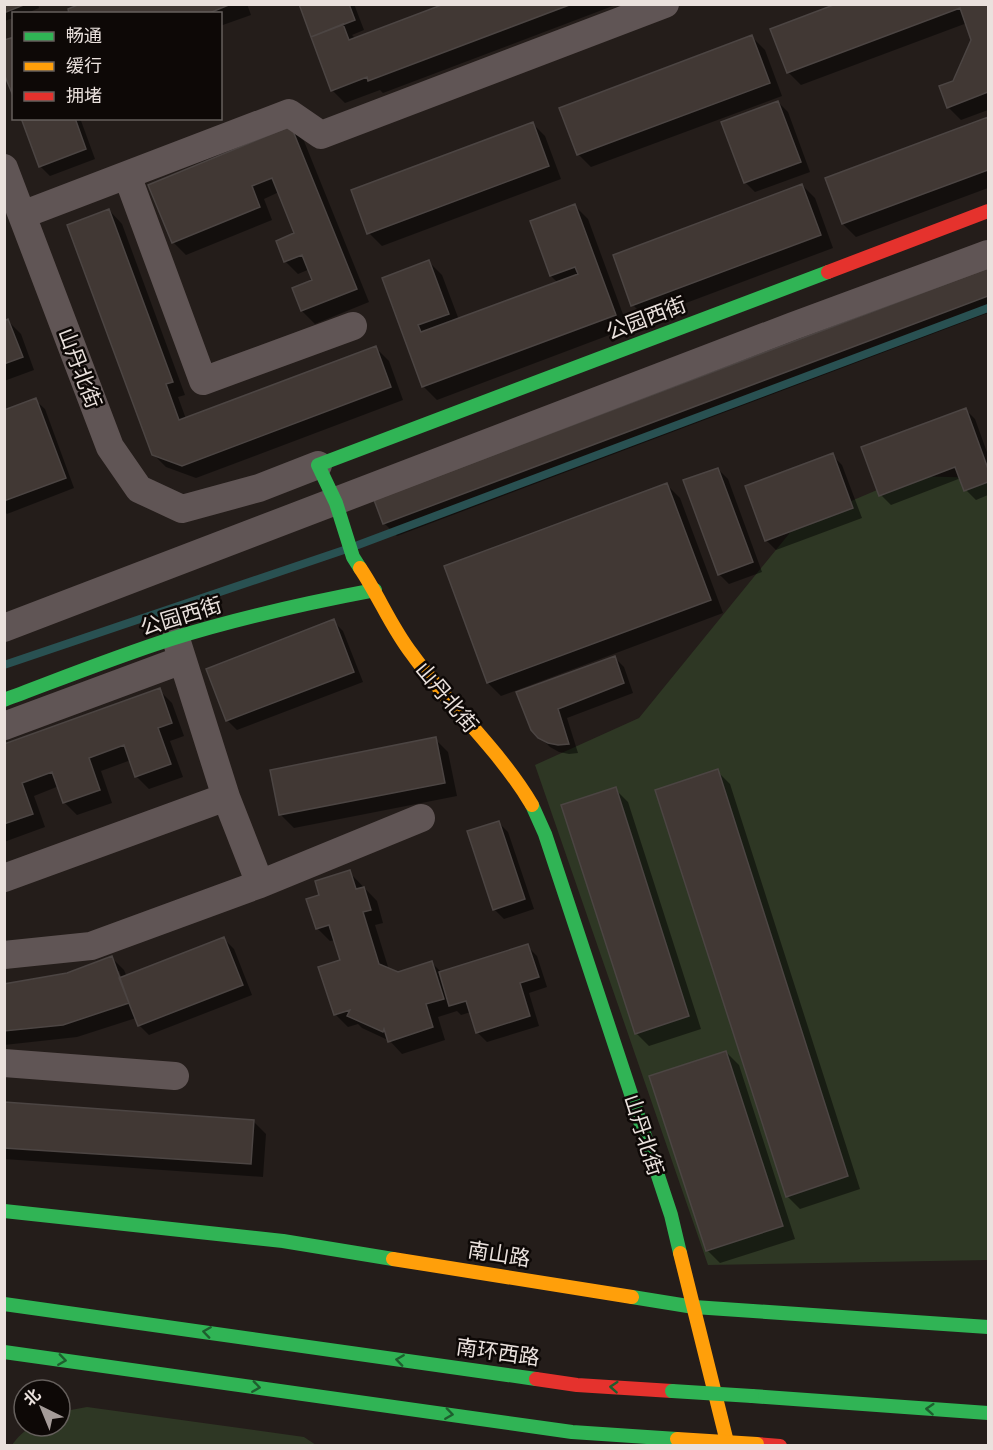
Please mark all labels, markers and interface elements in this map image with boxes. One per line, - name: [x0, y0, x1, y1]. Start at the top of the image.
- legend: [12, 12, 222, 120]
- text: 畅通: [66, 23, 102, 48]
- text: 缓行: [66, 53, 102, 78]
- text: 拥堵: [66, 83, 102, 108]
- street label: 公园西街: [602, 289, 690, 347]
- street label: 山丹北街: [51, 324, 109, 412]
- street label: 公园西街: [137, 590, 225, 642]
- street label: 山丹北街: [409, 656, 485, 738]
- street label: 山丹北街: [617, 1091, 671, 1179]
- street label: 南山路: [466, 1235, 532, 1273]
- one-way arrow: [202, 1327, 211, 1339]
- street label: 南环西路: [454, 1332, 542, 1372]
- one-way arrow: [58, 1354, 67, 1366]
- one-way arrow: [395, 1354, 404, 1366]
- north arrow: [12, 1378, 72, 1438]
- one-way arrow: [251, 1381, 260, 1393]
- one-way arrow: [610, 1381, 619, 1394]
- text: 北: [18, 1384, 46, 1411]
- one-way arrow: [926, 1403, 935, 1416]
- one-way arrow: [444, 1408, 453, 1420]

